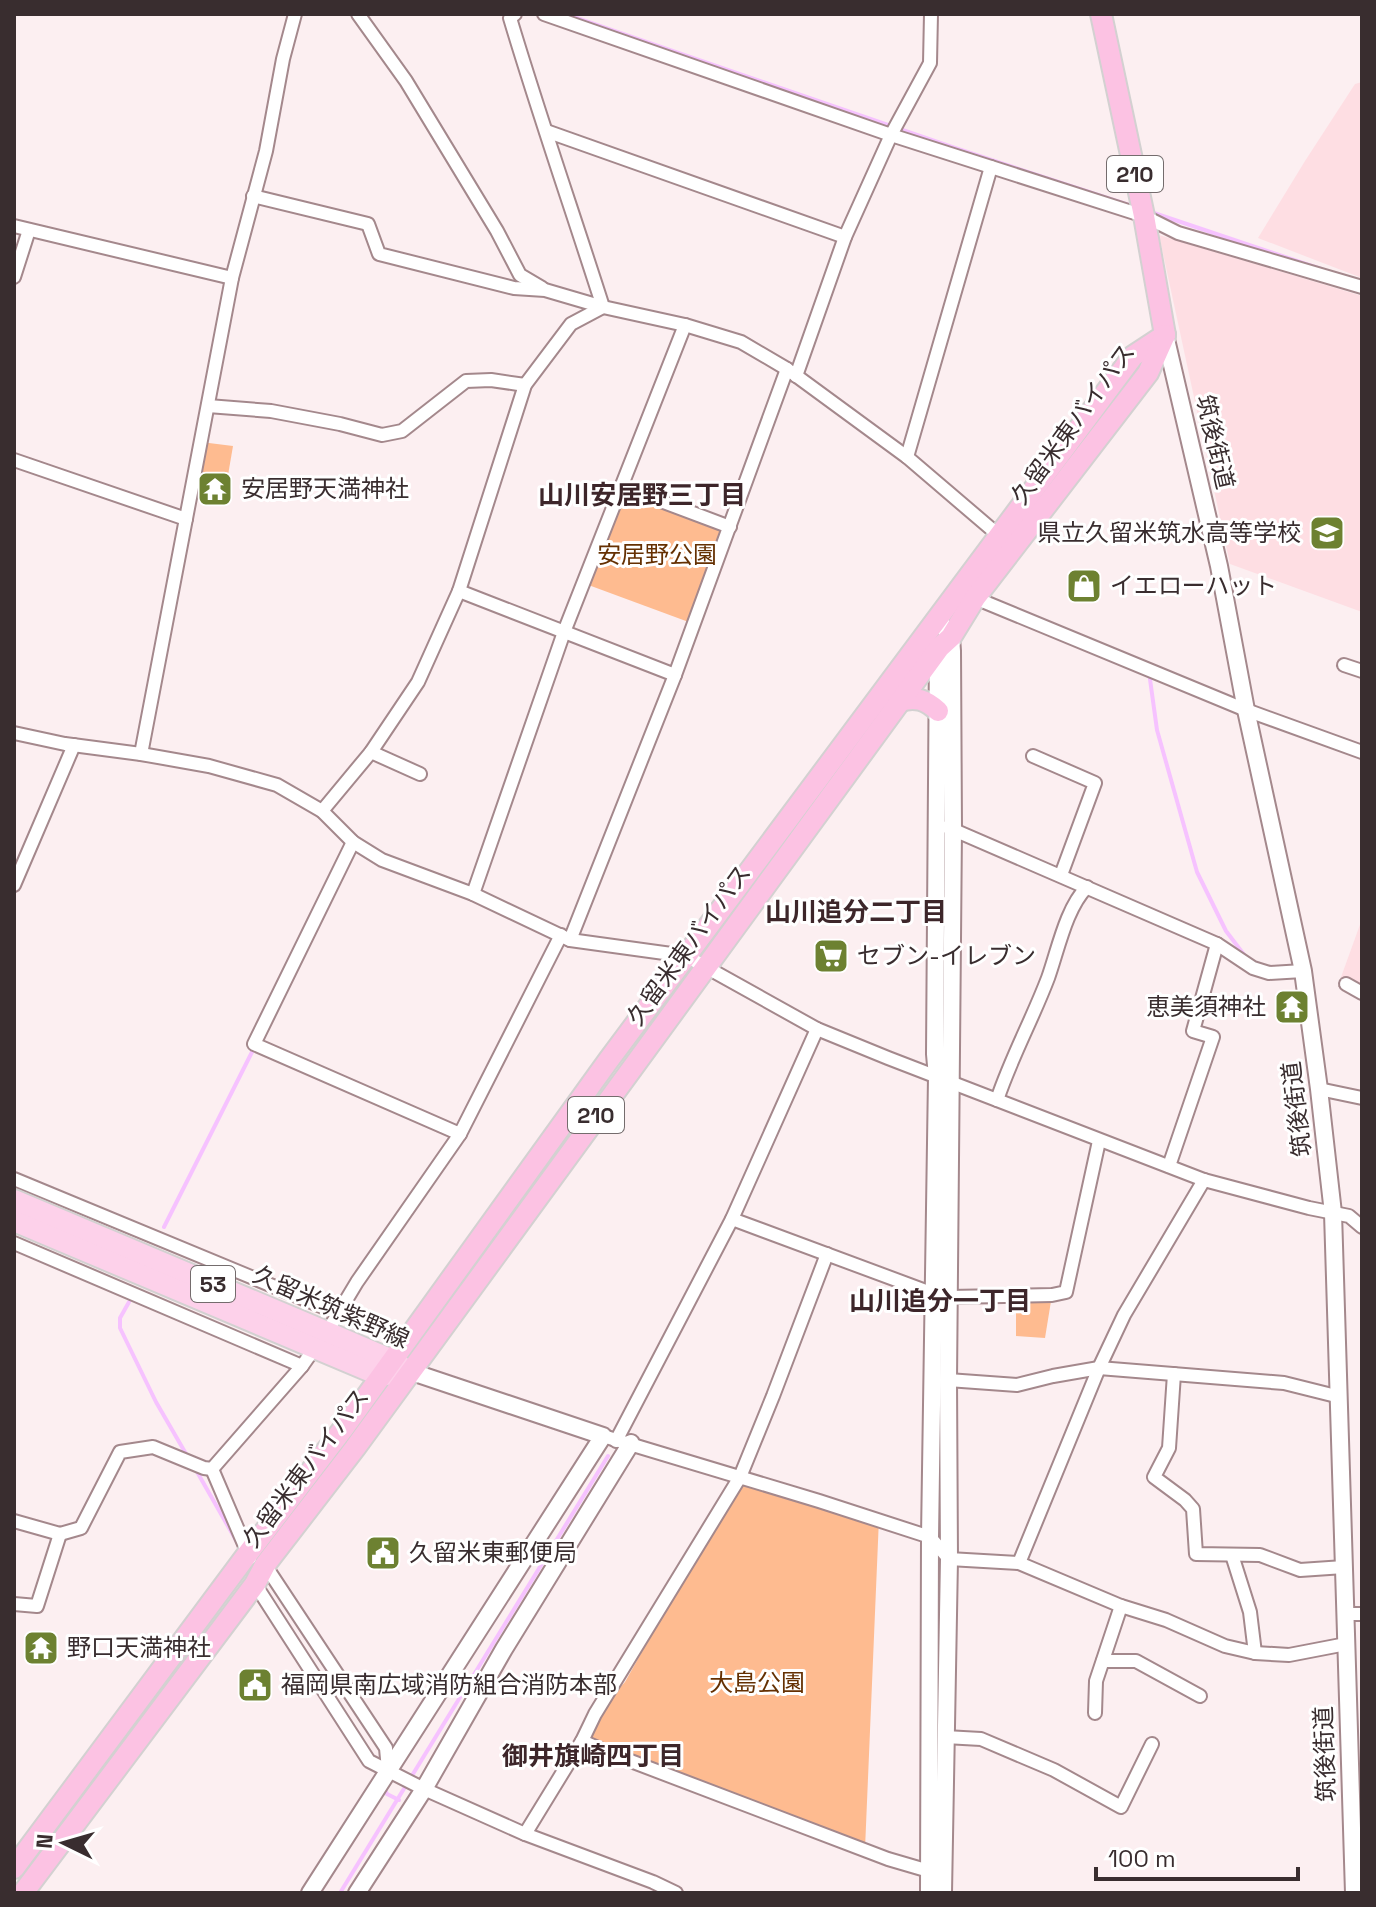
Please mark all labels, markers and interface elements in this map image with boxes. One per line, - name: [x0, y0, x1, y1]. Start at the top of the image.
- road number: 210: [1107, 156, 1163, 192]
- street label: 久留米東バイパス: [1004, 337, 1141, 510]
- street label: 筑後街道: [1190, 392, 1241, 492]
- temple icon: 安居野天満神社: [196, 470, 234, 508]
- place label: 安居野天満神社: [241, 473, 409, 504]
- district label: 山川安居野三丁目: [538, 478, 746, 512]
- school or university icon: 県立久留米筑水高等学校: [1308, 514, 1346, 552]
- place label: 県立久留米筑水高等学校: [1037, 517, 1301, 548]
- park label: 安居野公園: [597, 539, 717, 570]
- shop icon: イエローハット: [1065, 567, 1103, 605]
- place label: イエローハット: [1110, 570, 1277, 601]
- street label: 久留米東バイパス: [620, 858, 757, 1031]
- district label: 山川追分二丁目: [765, 895, 947, 929]
- supermarket icon: セブン-イレブン: [812, 937, 850, 975]
- place label: セブン-イレブン: [857, 940, 1036, 971]
- temple icon: 恵美須神社: [1273, 988, 1311, 1026]
- place label: 恵美須神社: [1146, 991, 1266, 1022]
- street label: 筑後街道: [1275, 1060, 1318, 1159]
- road number: 210: [568, 1097, 624, 1133]
- street label: 久留米筑紫野線: [248, 1258, 414, 1355]
- road number: 53: [191, 1266, 235, 1302]
- district label: 山川追分一丁目: [849, 1284, 1031, 1318]
- street label: 久留米東バイパス: [236, 1382, 376, 1554]
- public building icon: 久留米東郵便局: [364, 1534, 402, 1572]
- place label: 久留米東郵便局: [409, 1537, 577, 1568]
- temple icon: 野口天満神社: [22, 1629, 60, 1667]
- place label: 野口天満神社: [67, 1632, 211, 1663]
- public building icon: 福岡県南広域消防組合消防本部: [236, 1666, 274, 1704]
- park label: 大島公園: [709, 1667, 805, 1698]
- place label: 福岡県南広域消防組合消防本部: [281, 1669, 617, 1700]
- street label: 筑後街道: [1307, 1706, 1342, 1803]
- district label: 御井旗崎四丁目: [502, 1739, 684, 1773]
- north arrow: [24, 1803, 104, 1883]
- scale bar: [1096, 1831, 1298, 1881]
- text: N: [29, 1833, 59, 1850]
- text: 100 m: [1108, 1843, 1176, 1874]

